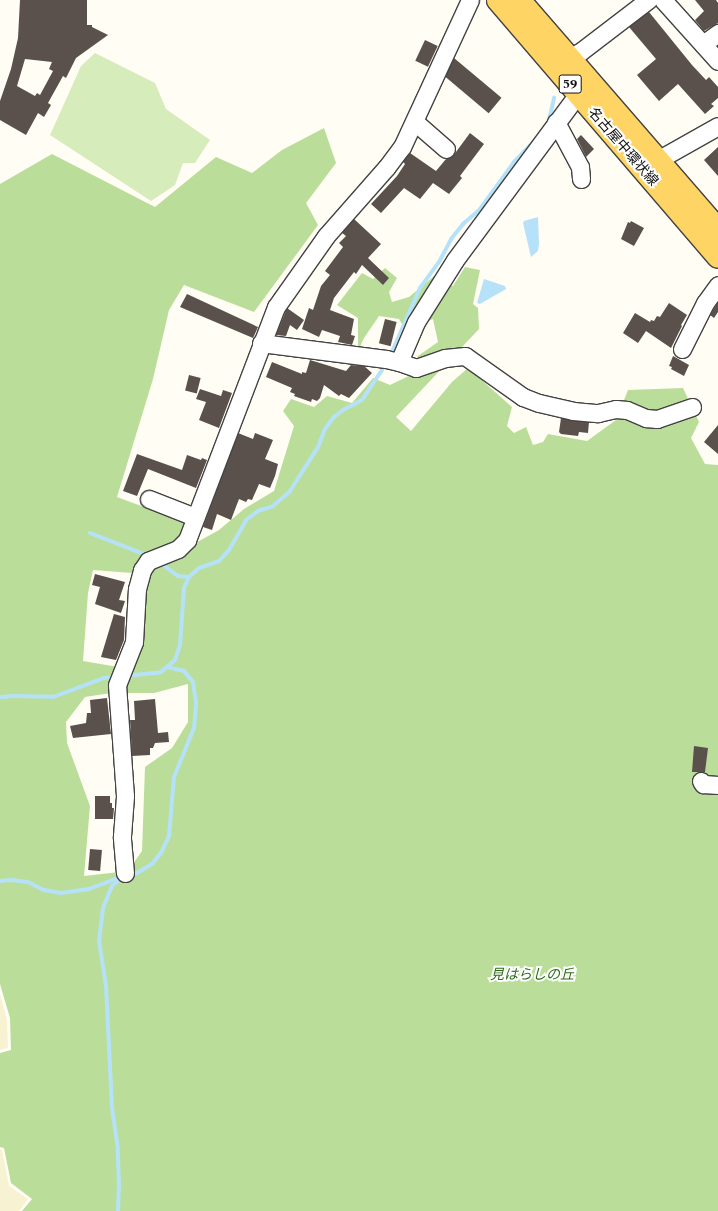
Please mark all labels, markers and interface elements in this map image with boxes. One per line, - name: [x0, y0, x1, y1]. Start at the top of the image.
- road number: 59: [558, 73, 582, 95]
- street label: 名古屋中環状線: [585, 105, 661, 189]
- park label: 見はらしの丘: [490, 967, 574, 983]

